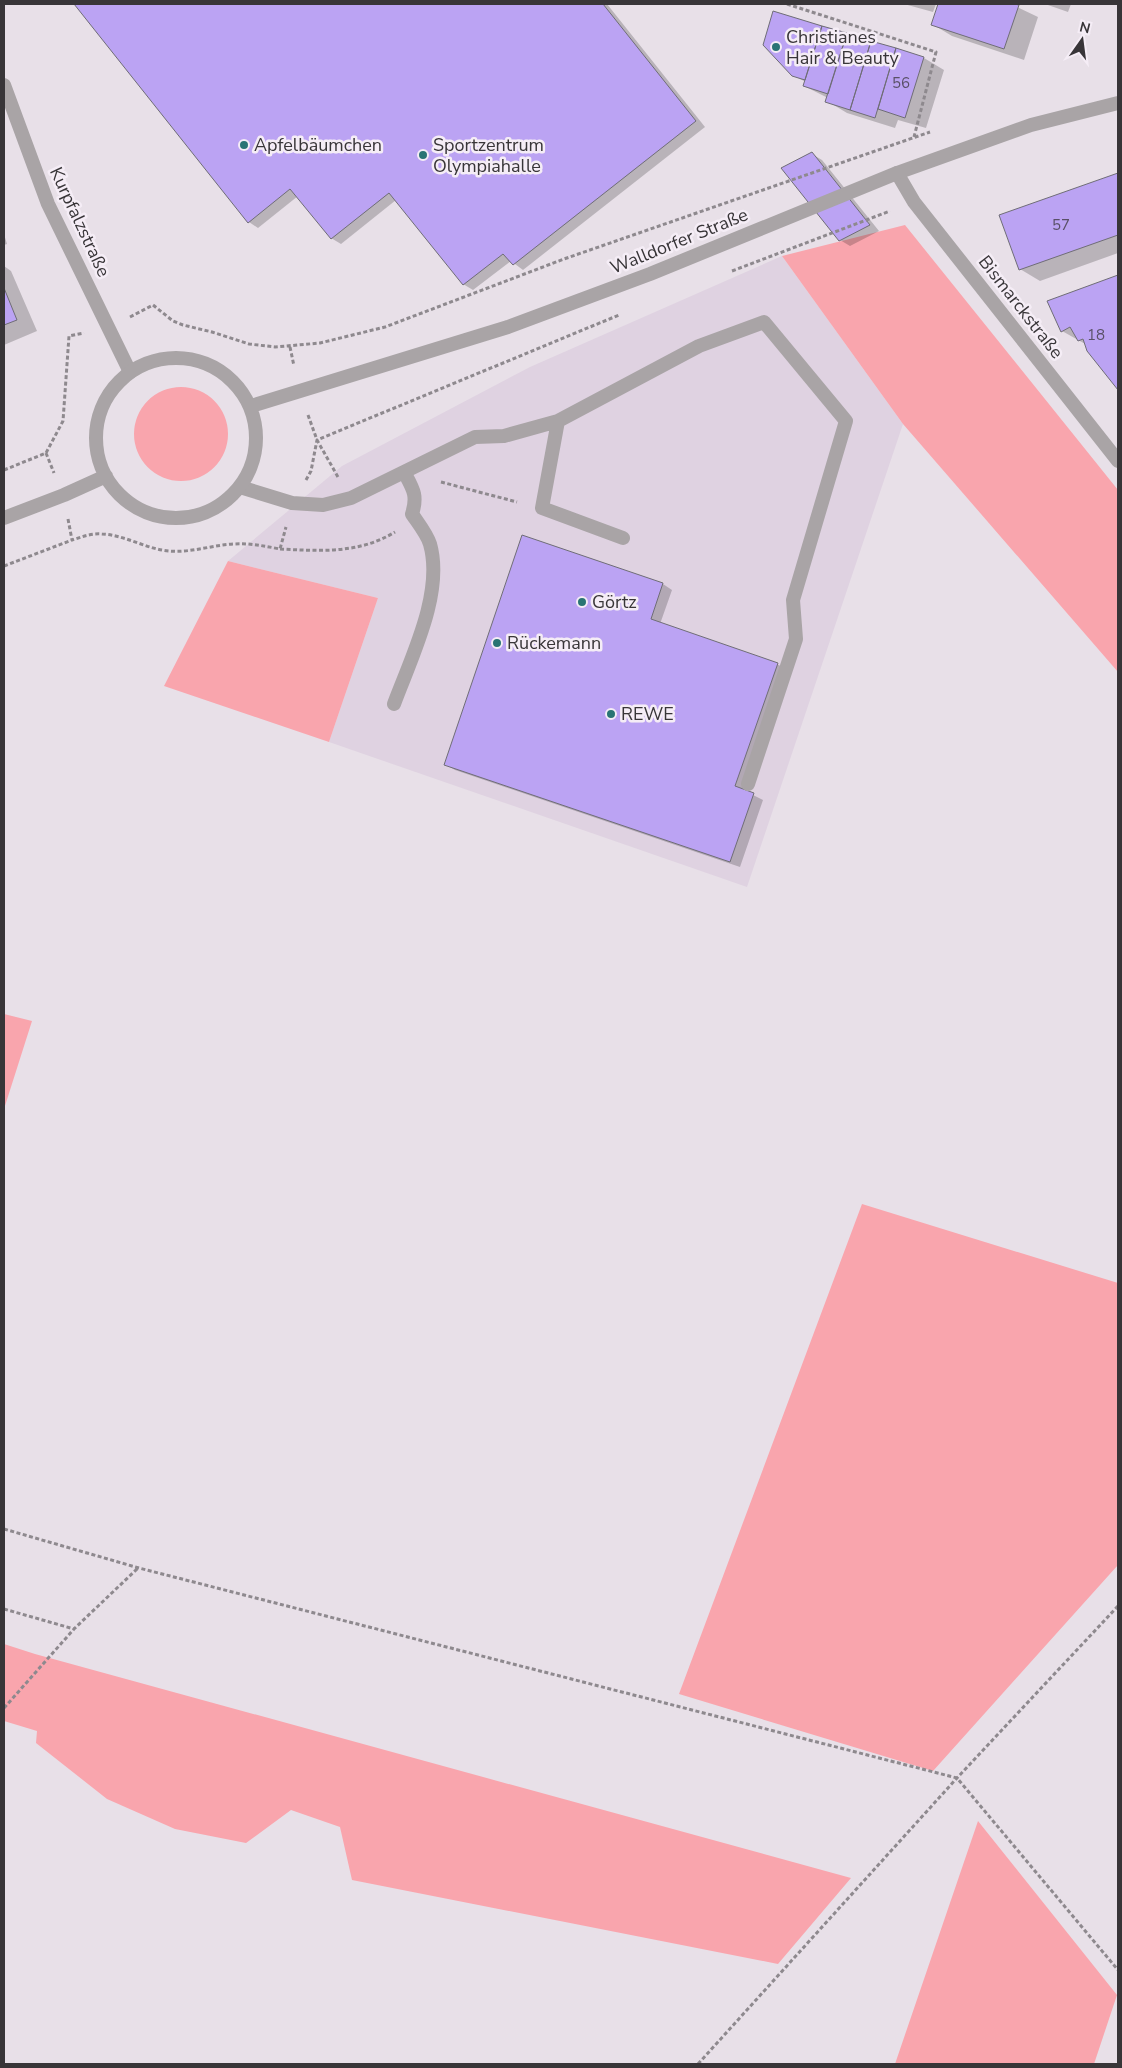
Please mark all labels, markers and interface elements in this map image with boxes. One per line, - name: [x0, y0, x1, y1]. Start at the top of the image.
- north arrow: [1057, 15, 1107, 65]
- text: N: [1078, 17, 1092, 38]
- place label: Christianes Hair & Beauty: [786, 25, 899, 70]
- marker: Christianes Hair & Beauty: [770, 41, 782, 53]
- house number: 56: [892, 73, 910, 93]
- place label: Apfelbäumchen: [254, 133, 382, 157]
- place label: Sportzentrum Olympiahalle: [433, 133, 544, 178]
- marker: Apfelbäumchen: [238, 139, 250, 151]
- marker: Sportzentrum Olympiahalle: [417, 149, 429, 161]
- street label: Kurpfalzstraße: [44, 163, 116, 281]
- street label: Walldorfer Straße: [607, 202, 751, 280]
- house number: 57: [1052, 215, 1070, 235]
- street label: Bismarckstraße: [973, 250, 1069, 364]
- house number: 18: [1087, 325, 1105, 345]
- place label: Görtz: [592, 590, 637, 614]
- marker: Görtz: [576, 596, 588, 608]
- place label: Rückemann: [507, 631, 601, 655]
- marker: Rückemann: [491, 637, 503, 649]
- place label: REWE: [621, 702, 674, 726]
- marker: REWE: [605, 708, 617, 720]

